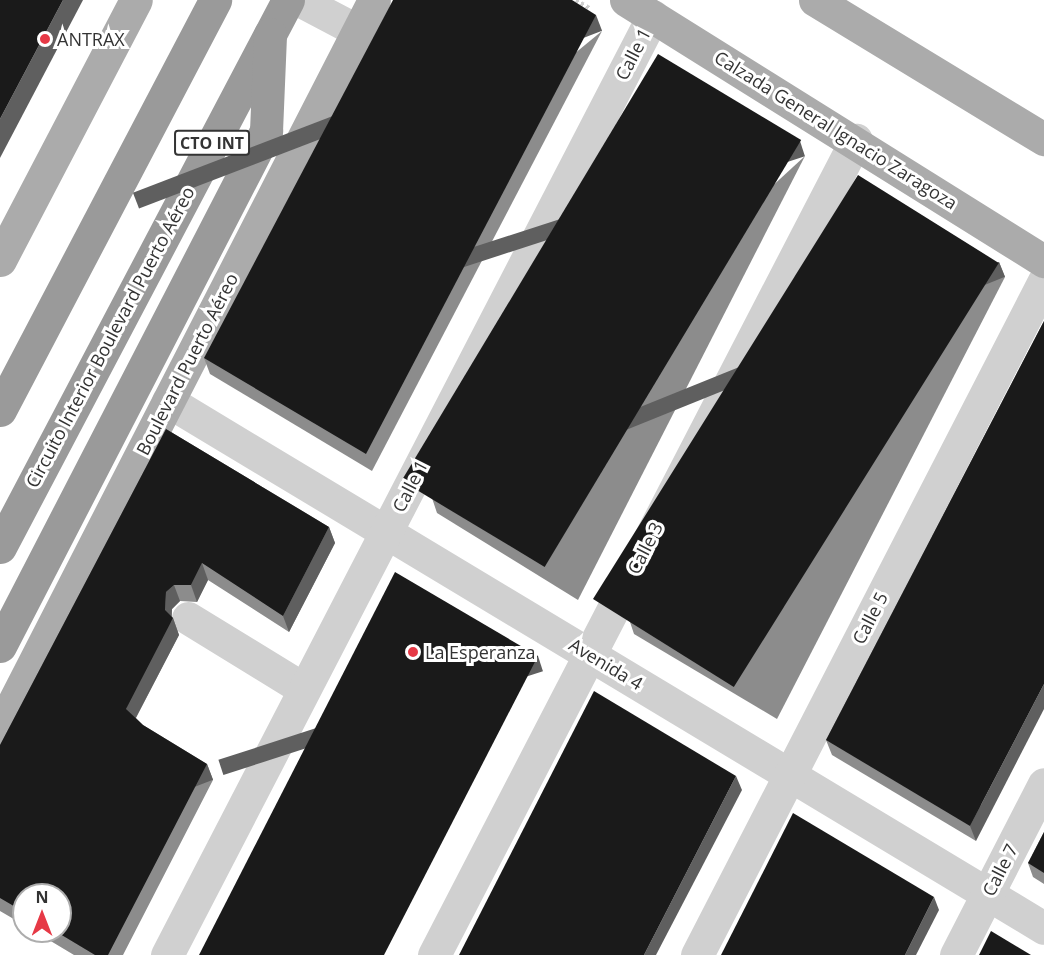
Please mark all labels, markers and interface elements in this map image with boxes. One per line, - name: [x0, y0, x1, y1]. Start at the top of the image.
- street label: Calle 1: [611, 24, 655, 84]
- place label: ANTRAX: [57, 28, 125, 50]
- marker: ANTRAX: [38, 32, 52, 46]
- street label: Calzada General Ignacio Zaragoza: [711, 46, 961, 214]
- road number: CTO INT: [173, 130, 251, 156]
- street label: Circuito Interior Boulevard Puerto Aéreo: [21, 183, 199, 491]
- street label: Boulevard Puerto Aéreo: [132, 269, 242, 459]
- street label: Calle 1: [388, 456, 432, 516]
- street label: Calle 3: [623, 518, 667, 578]
- street label: Calle 5: [848, 588, 892, 648]
- street label: Avenida 4: [565, 634, 647, 694]
- place label: La Esperanza: [425, 641, 536, 663]
- marker: La Esperanza: [406, 645, 420, 659]
- street label: Calle 7: [978, 840, 1022, 900]
- north arrow: [12, 883, 72, 943]
- text: N: [35, 886, 49, 908]

